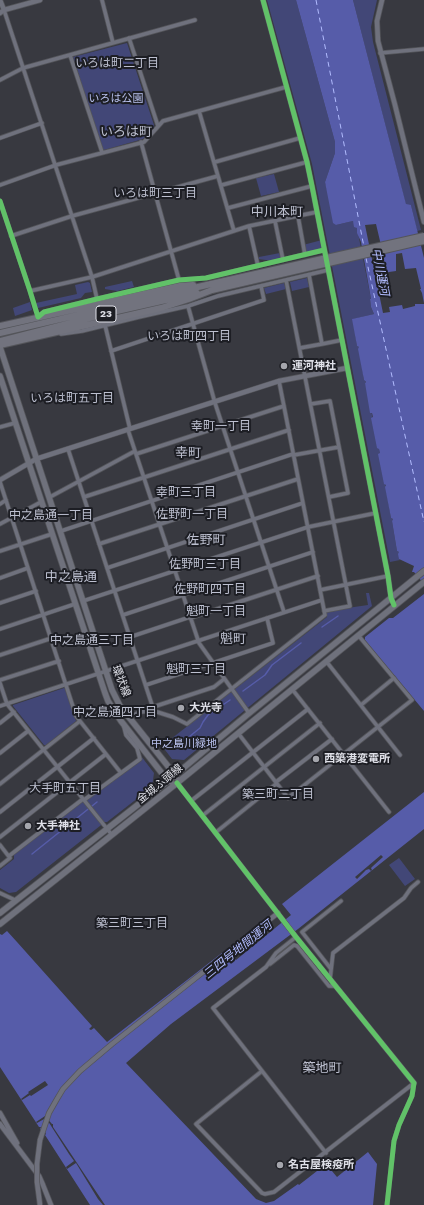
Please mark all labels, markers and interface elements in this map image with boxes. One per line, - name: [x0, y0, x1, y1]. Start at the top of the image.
- district label: いろは町二丁目: [75, 56, 159, 70]
- park label: いろは公園: [89, 92, 143, 106]
- district label: いろは町: [100, 124, 152, 140]
- district label: いろは町三丁目: [113, 186, 197, 200]
- district label: 中川本町: [251, 204, 303, 220]
- water label: 中川運河: [368, 247, 392, 297]
- road number: 23: [96, 306, 116, 322]
- district label: いろは町四丁目: [147, 329, 231, 343]
- place label: 運河神社: [292, 359, 336, 373]
- marker: 運河神社: [279, 361, 289, 371]
- district label: いろは町五丁目: [30, 391, 114, 405]
- district label: 幸町一丁目: [191, 419, 251, 433]
- district label: 幸町: [175, 445, 201, 461]
- district label: 幸町三丁目: [156, 485, 216, 499]
- district label: 佐野町一丁目: [156, 507, 228, 521]
- district label: 中之島通一丁目: [9, 508, 93, 522]
- district label: 佐野町: [187, 532, 225, 548]
- district label: 佐野町三丁目: [169, 557, 241, 571]
- district label: 中之島通: [45, 569, 97, 585]
- district label: 佐野町四丁目: [174, 582, 246, 596]
- district label: 魁町一丁目: [186, 604, 246, 618]
- district label: 魁町: [220, 631, 246, 647]
- district label: 中之島通三丁目: [50, 633, 134, 647]
- district label: 魁町三丁目: [166, 662, 226, 676]
- street label: 環状線: [109, 663, 133, 699]
- place label: 大光寺: [189, 701, 222, 715]
- marker: 大光寺: [176, 703, 186, 713]
- district label: 中之島通四丁目: [73, 705, 157, 719]
- park label: 中之島川緑地: [151, 737, 217, 751]
- place label: 西築港変電所: [324, 752, 390, 766]
- marker: 西築港変電所: [311, 754, 321, 764]
- street label: 金城ふ頭線: [134, 762, 186, 806]
- district label: 大手町五丁目: [29, 781, 101, 795]
- district label: 築三町二丁目: [242, 787, 314, 801]
- place label: 大手神社: [36, 819, 80, 833]
- marker: 大手神社: [23, 821, 33, 831]
- district label: 築三町三丁目: [96, 916, 168, 930]
- water label: 三四号地間運河: [201, 918, 275, 982]
- district label: 築地町: [303, 1060, 341, 1076]
- place label: 名古屋検疫所: [288, 1158, 354, 1172]
- marker: 名古屋検疫所: [275, 1160, 285, 1170]

